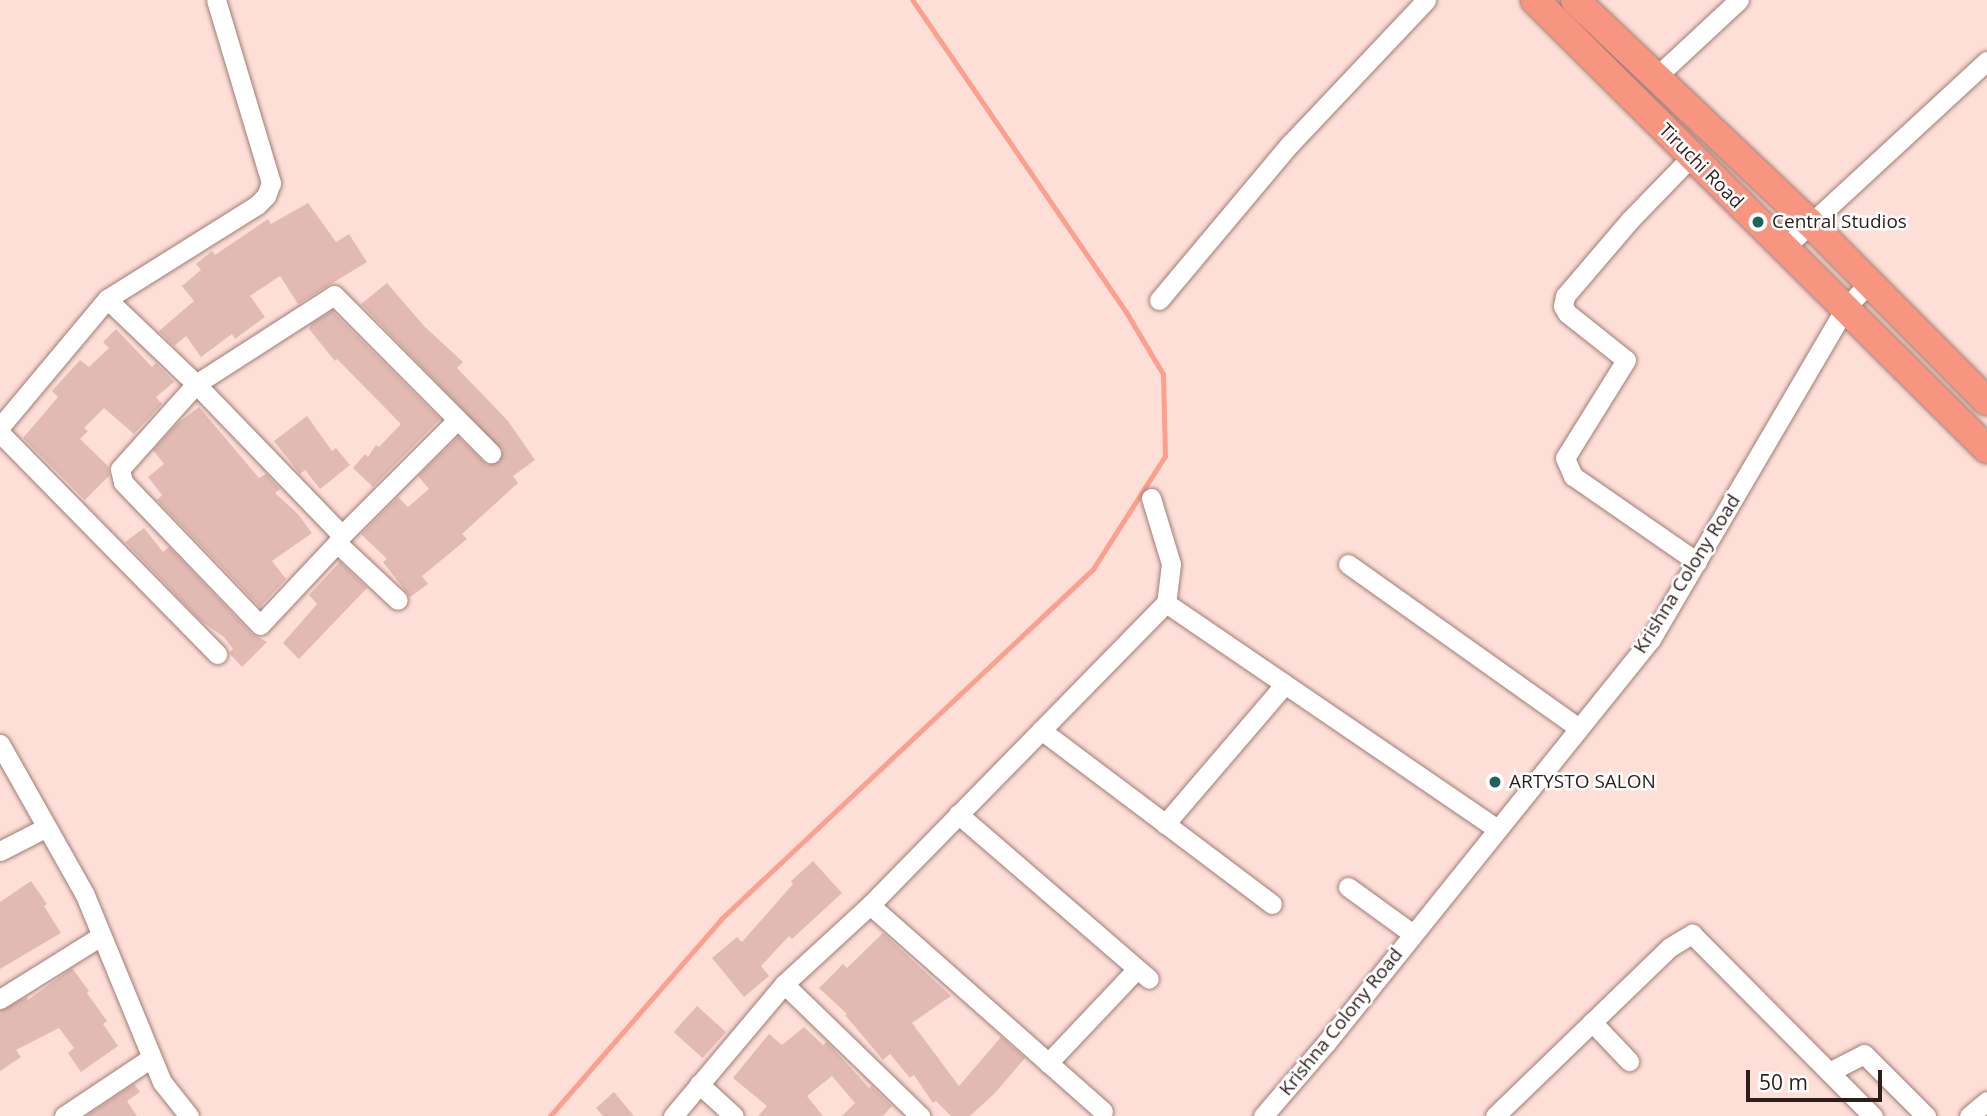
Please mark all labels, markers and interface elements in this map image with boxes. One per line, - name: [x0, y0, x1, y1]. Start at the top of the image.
- street label: Tiruchi Road: [1654, 119, 1748, 213]
- place label: Central Studios: [1772, 211, 1907, 233]
- marker: Central Studios: [1750, 214, 1766, 230]
- street label: Krishna Colony Road: [1629, 490, 1745, 658]
- place label: ARTYSTO SALON: [1509, 771, 1656, 793]
- marker: ARTYSTO SALON: [1487, 774, 1503, 790]
- street label: Krishna Colony Road: [1275, 944, 1407, 1100]
- scale bar: [1749, 1056, 1885, 1100]
- text: 50 m: [1759, 1068, 1808, 1096]

